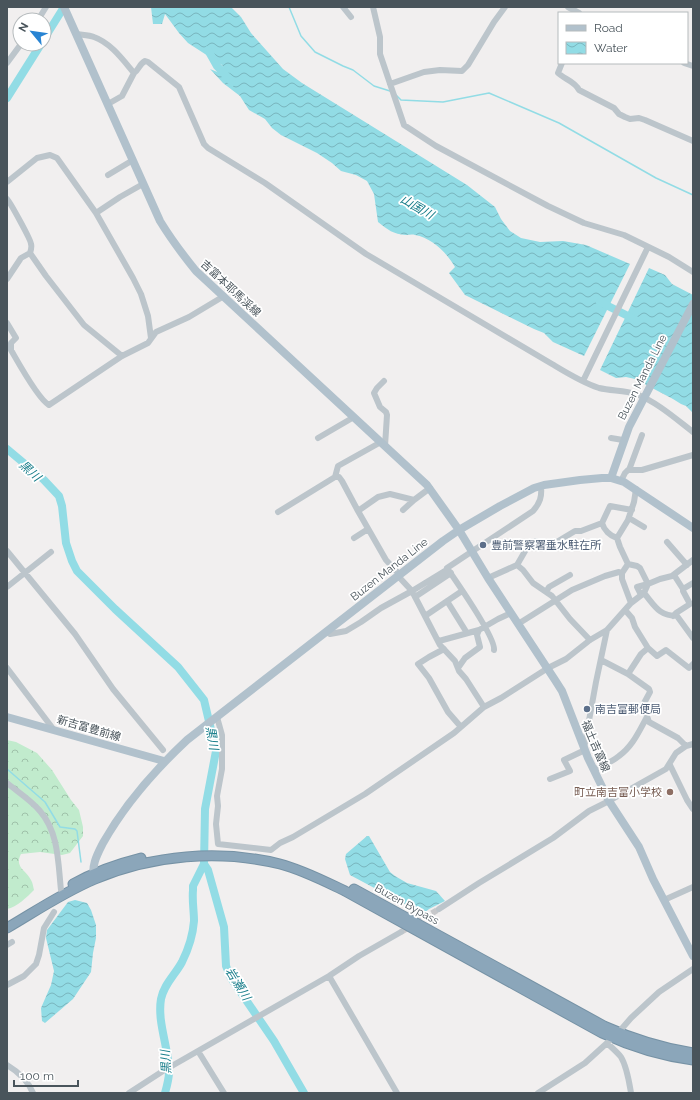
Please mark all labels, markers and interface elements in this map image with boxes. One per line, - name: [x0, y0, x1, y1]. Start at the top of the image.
- north arrow: [12, 12, 52, 52]
- legend: [558, 12, 688, 64]
- text: N: [16, 21, 31, 34]
- text: Road: [594, 21, 623, 35]
- text: Water: [594, 41, 628, 55]
- water label: 山国川: [398, 192, 438, 223]
- street label: 吉富本耶馬渓線: [198, 257, 263, 319]
- street label: Buzen Manda Line: [615, 332, 670, 422]
- water label: 黒川: [16, 458, 45, 486]
- street label: Buzen Manda Line: [348, 535, 431, 604]
- place label: 豊前警察署垂水駐在所: [491, 539, 602, 552]
- marker: 豊前警察署垂水駐在所: [478, 540, 488, 550]
- place label: 南吉富郵便局: [595, 703, 661, 716]
- marker: 南吉富郵便局: [582, 704, 592, 714]
- street label: 新吉富豊前線: [55, 713, 122, 744]
- street label: 福土吉富線: [579, 718, 612, 774]
- water label: 黒川: [203, 725, 221, 753]
- place label: 町立南吉富小学校: [574, 786, 662, 799]
- marker: 町立南吉富小学校: [665, 787, 675, 797]
- street label: Buzen Bypass: [372, 881, 441, 927]
- water label: 岩瀬川: [223, 965, 255, 1005]
- water label: 黒川: [158, 1048, 174, 1074]
- scale bar: [14, 1062, 78, 1088]
- text: 100 m: [20, 1069, 54, 1083]

